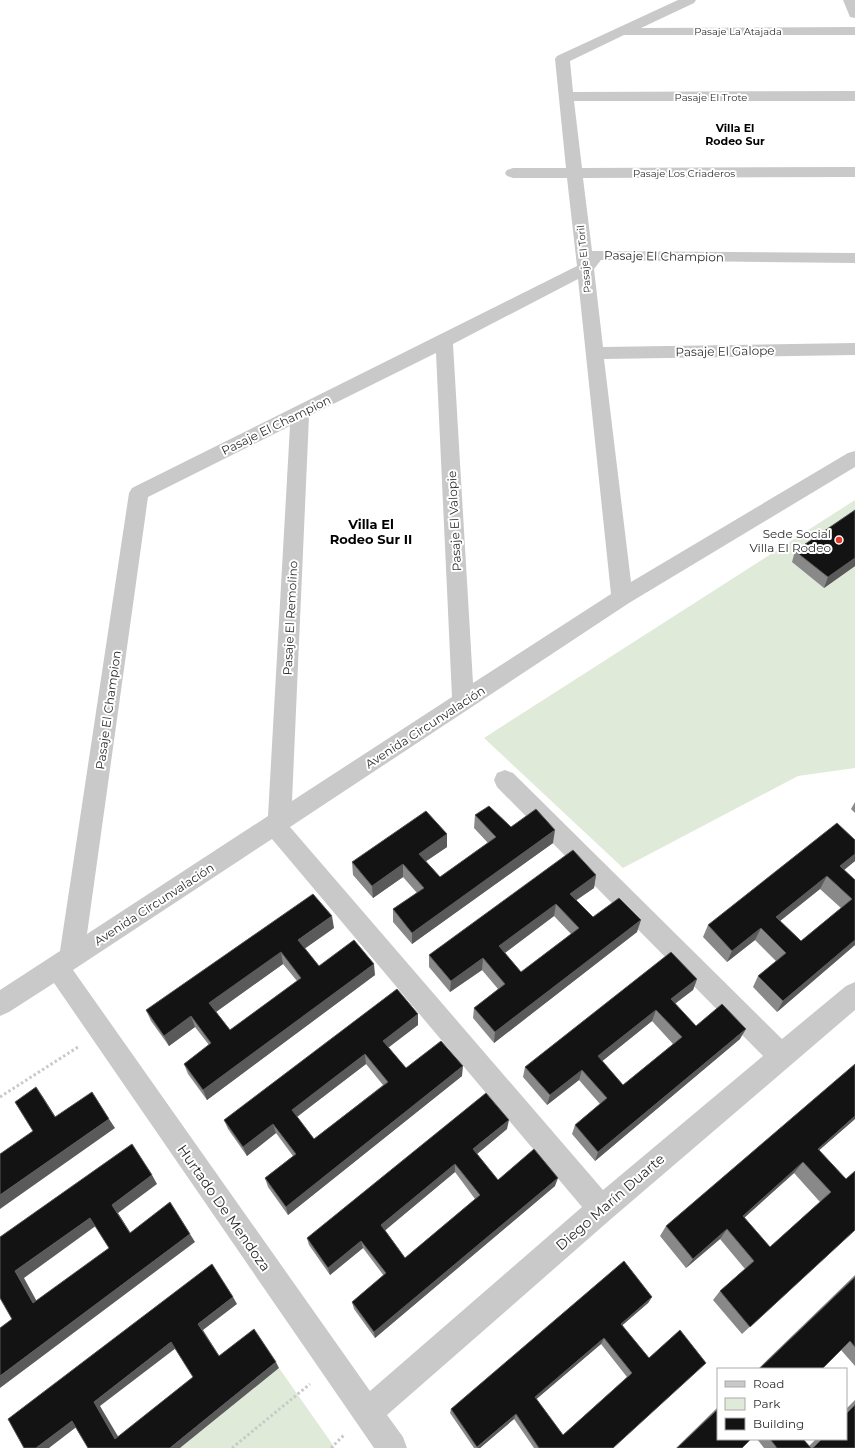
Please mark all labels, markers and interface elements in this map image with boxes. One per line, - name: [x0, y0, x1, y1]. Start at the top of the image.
- street label: Pasaje La Atajada: [694, 25, 782, 38]
- street label: Pasaje El Trote: [675, 91, 747, 104]
- district label: Villa El Rodeo Sur: [705, 121, 765, 148]
- street label: Pasaje Los Criaderos: [633, 167, 735, 180]
- street label: Pasaje El Toril: [574, 225, 594, 293]
- street label: Pasaje El Champion: [604, 247, 724, 265]
- street label: Pasaje El Galope: [675, 343, 775, 359]
- street label: Pasaje El Champion: [219, 392, 333, 458]
- street label: Pasaje El Valopie: [444, 470, 464, 572]
- district label: Villa El Rodeo Sur II: [330, 516, 412, 547]
- place label: Sede Social Villa El Rodeo: [749, 526, 831, 555]
- marker: Sede Social Villa El Rodeo: [834, 535, 844, 545]
- street label: Pasaje El Remolino: [280, 560, 300, 676]
- street label: Pasaje El Champion: [92, 650, 124, 770]
- street label: Avenida Circunvalación: [362, 683, 488, 771]
- street label: Avenida Circunvalación: [91, 860, 217, 948]
- street label: Hurtado De Mendoza: [173, 1141, 275, 1275]
- street label: Diego Marín Duarte: [552, 1150, 668, 1254]
- legend: [717, 1368, 847, 1440]
- text: Road: [753, 1376, 784, 1391]
- text: Park: [753, 1396, 781, 1411]
- text: Building: [753, 1416, 804, 1431]

